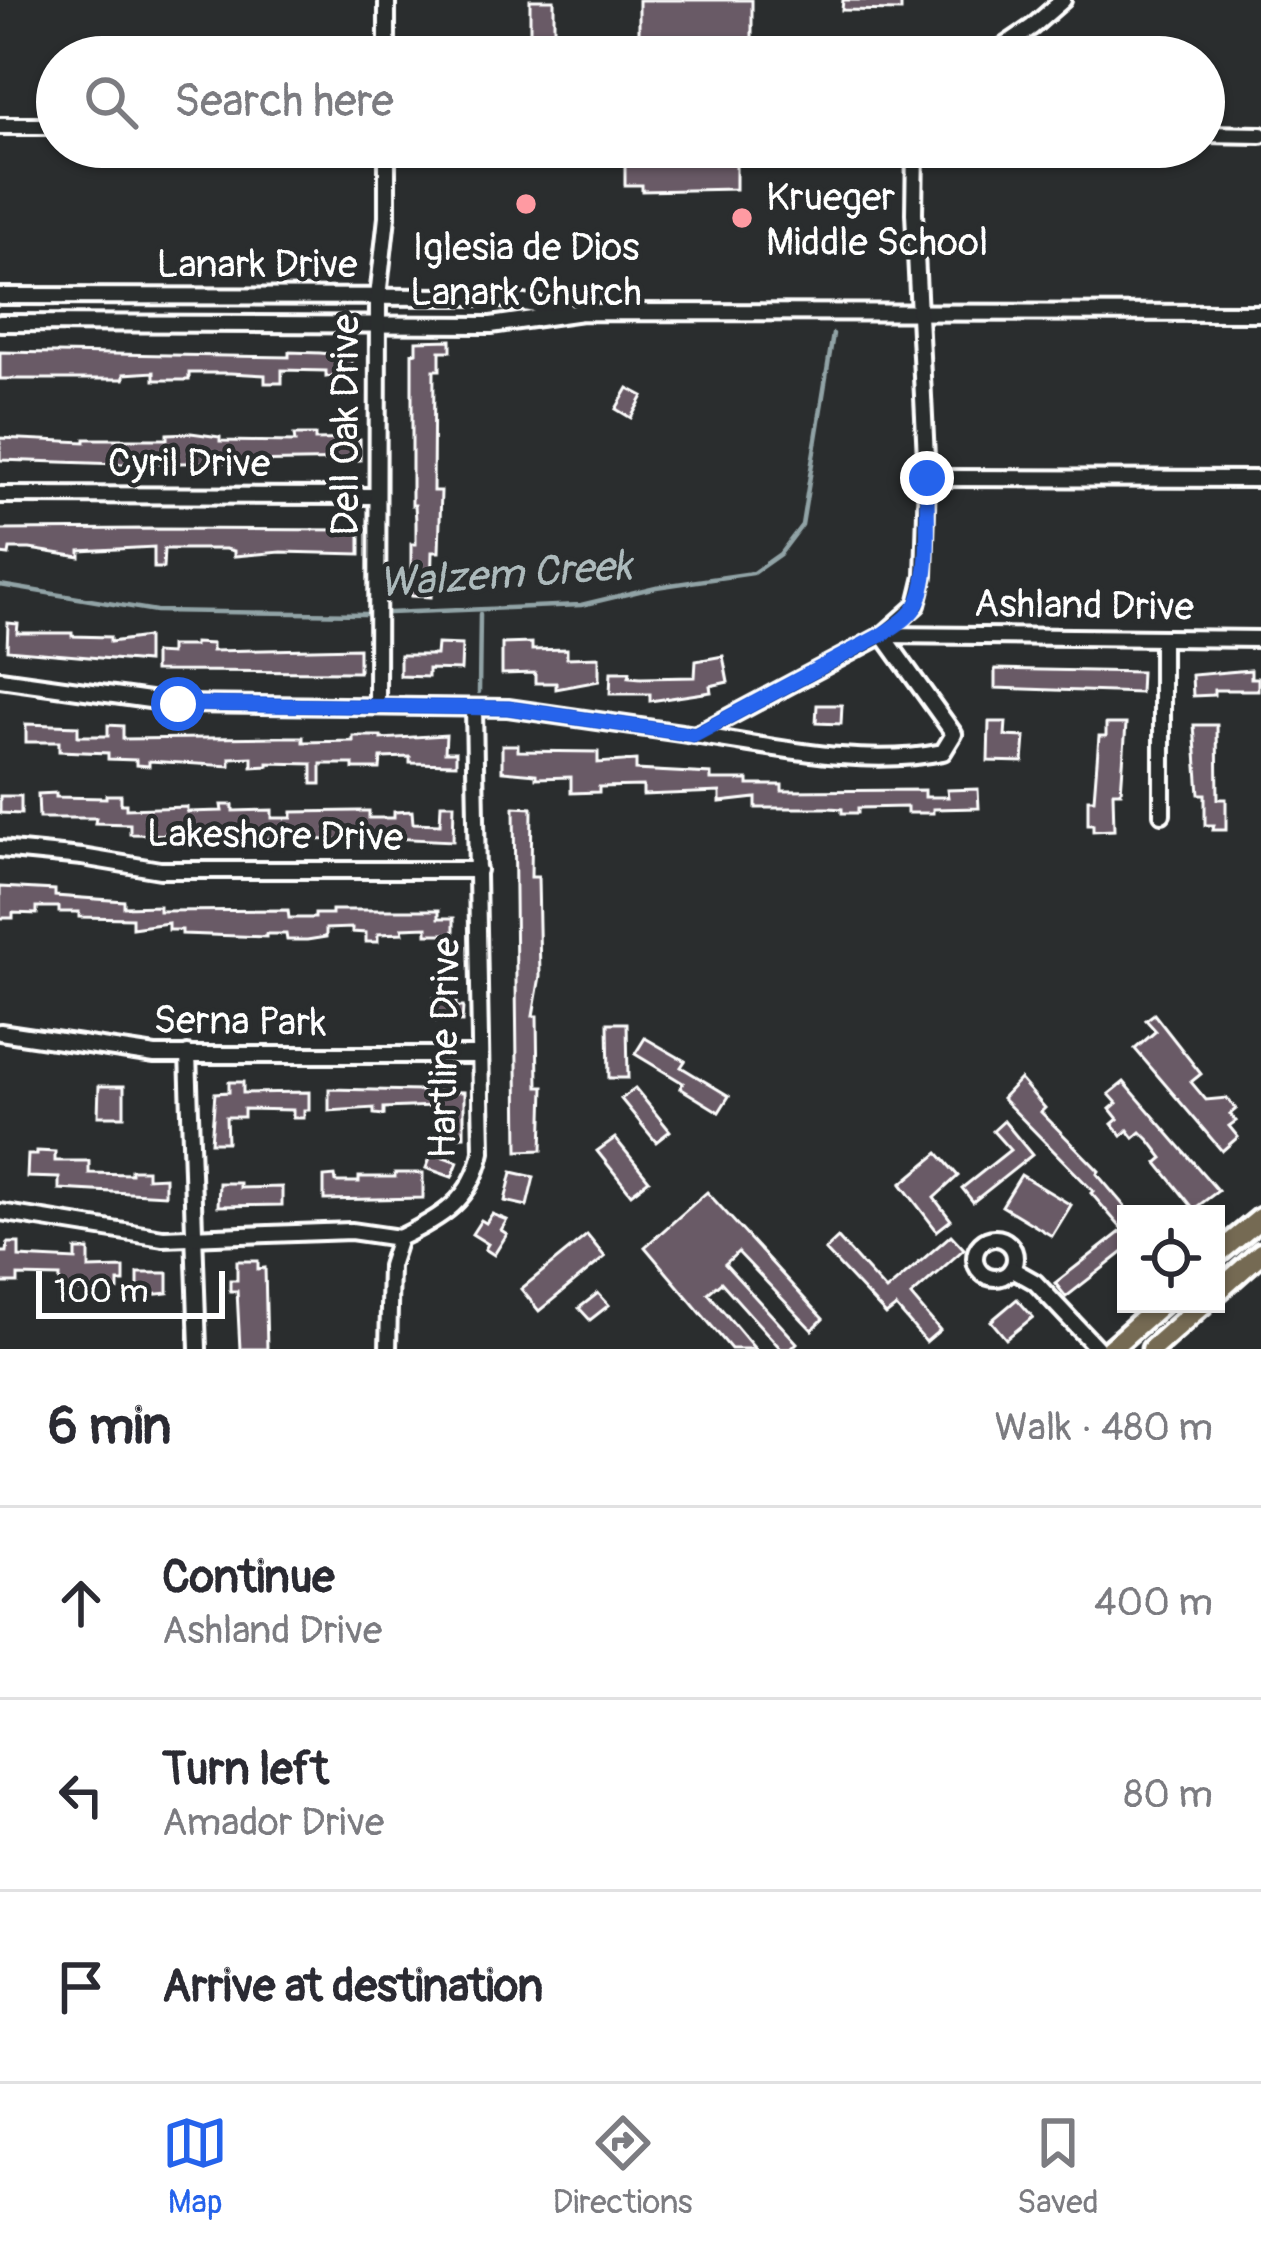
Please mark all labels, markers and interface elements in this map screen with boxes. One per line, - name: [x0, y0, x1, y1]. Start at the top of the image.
- search box: [36, 36, 1225, 168]
- icon: search: [78, 69, 144, 135]
- text: Search here: [174, 74, 394, 130]
- place label: Krueger Middle School: [766, 173, 988, 267]
- marker: Iglesia de Dios Lanark Church: [513, 191, 539, 217]
- marker: Krueger Middle School: [729, 205, 755, 231]
- place label: Iglesia de Dios Lanark Church: [410, 223, 642, 317]
- street label: Lanark Drive: [156, 240, 358, 289]
- street label: Dell Oak Drive: [321, 314, 370, 536]
- street label: Cyril Drive: [108, 439, 270, 488]
- route end: [900, 451, 954, 505]
- water label: Walzem Creek: [377, 540, 637, 610]
- street label: Ashland Drive: [973, 579, 1194, 632]
- route start: [151, 677, 205, 731]
- street label: Lakeshore Drive: [146, 809, 404, 862]
- street label: Hartline Drive: [418, 937, 471, 1159]
- street label: Serna Park: [153, 995, 327, 1048]
- map controls: [1117, 1205, 1225, 1313]
- button: locate: [1117, 1205, 1225, 1313]
- scale bar: [36, 1265, 225, 1318]
- text: 100 m: [54, 1271, 148, 1312]
- text: 6 min: [48, 1395, 171, 1459]
- text: Walk · 480 m: [994, 1403, 1213, 1452]
- text: Continue: [162, 1550, 335, 1606]
- icon: ahead: [48, 1570, 114, 1636]
- text: 400 m: [1094, 1578, 1213, 1627]
- text: Ashland Drive: [162, 1606, 382, 1655]
- text: Turn left: [162, 1742, 329, 1798]
- icon: left: [48, 1762, 114, 1828]
- text: 80 m: [1124, 1770, 1213, 1819]
- text: Amador Drive: [162, 1798, 384, 1847]
- icon: arrive: [48, 1954, 114, 2020]
- text: Arrive at destination: [162, 1959, 543, 2015]
- tab: Map: [162, 2110, 228, 2223]
- tab: Directions: [553, 2110, 693, 2223]
- tab: Saved: [1017, 2110, 1099, 2223]

